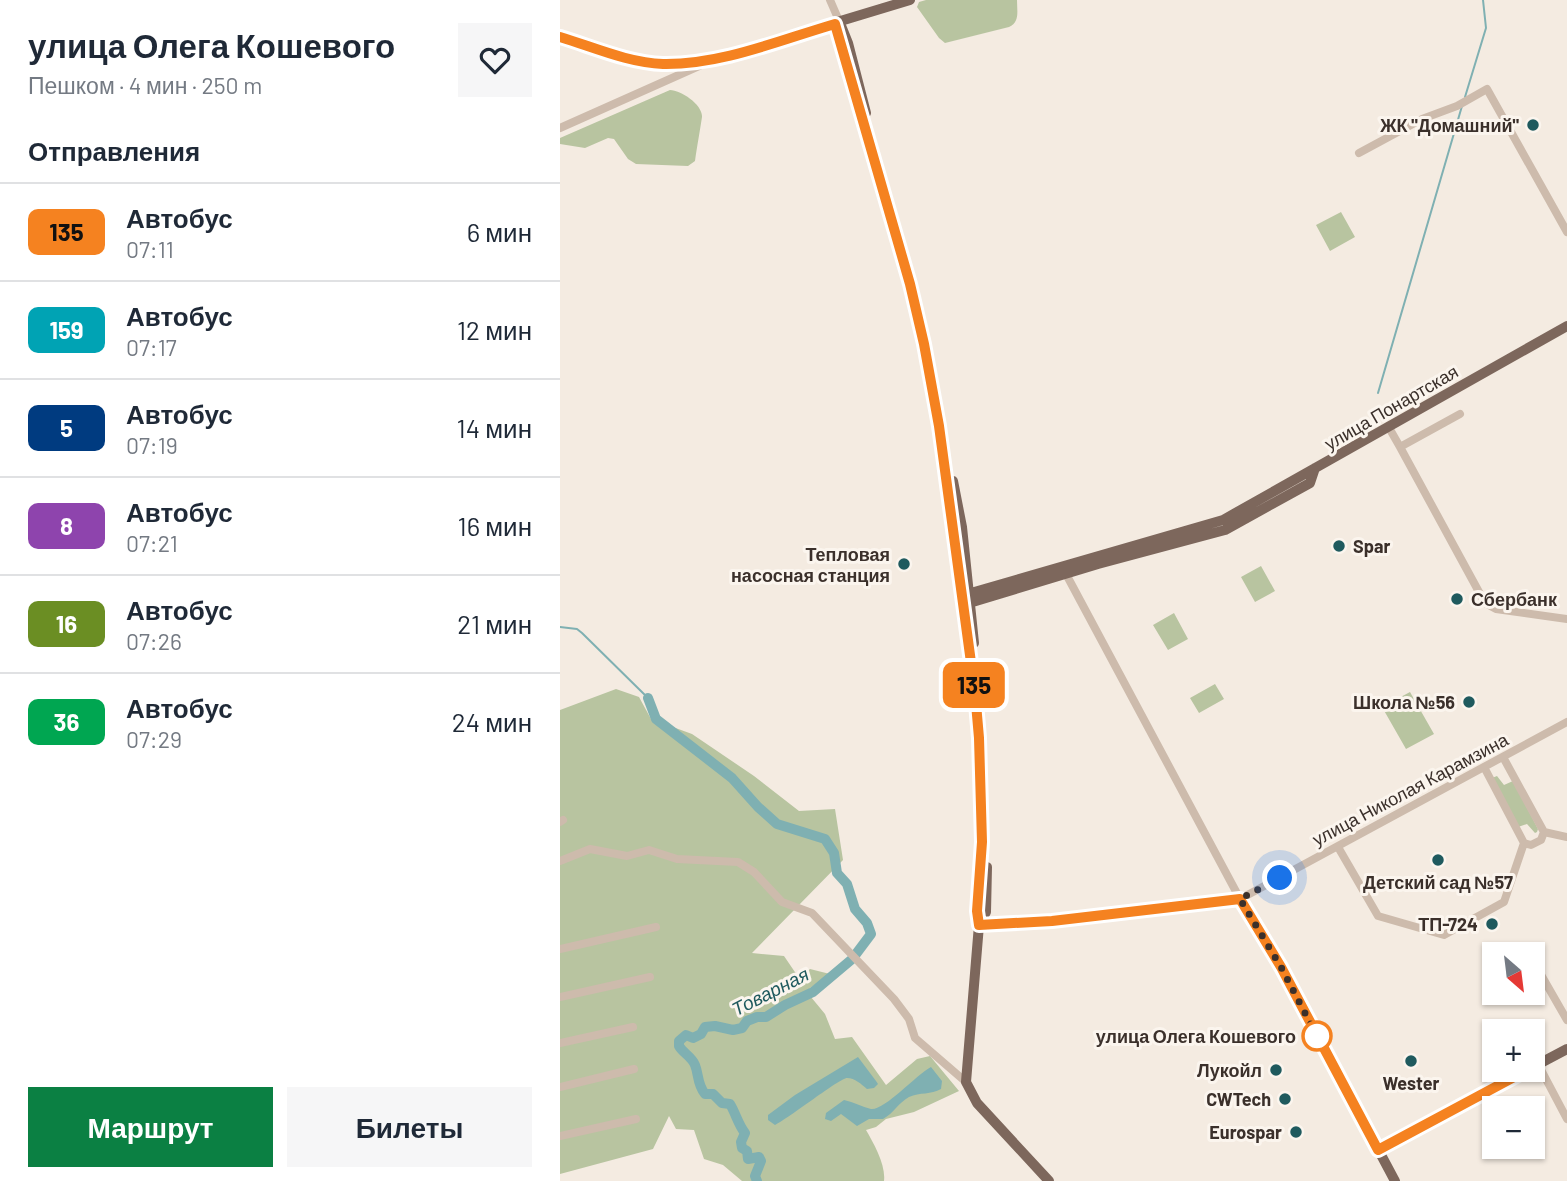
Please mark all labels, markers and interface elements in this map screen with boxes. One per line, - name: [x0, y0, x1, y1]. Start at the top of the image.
- button: heart: [458, 23, 532, 97]
- text: улица Олега Кошевого: [28, 25, 395, 65]
- text: Пешком · 4 мин · 250 m: [28, 71, 262, 99]
- place label: ЖК "Домашний": [1379, 114, 1520, 136]
- marker: ЖК "Домашний": [1525, 117, 1541, 133]
- text: Отправления: [28, 135, 200, 166]
- text: Автобус: [126, 202, 233, 233]
- text: 6 мин: [467, 216, 532, 247]
- text: 135: [49, 217, 84, 246]
- text: 07:11: [126, 235, 174, 263]
- text: Автобус: [126, 300, 233, 331]
- text: 12 мин: [457, 314, 532, 345]
- text: 159: [49, 315, 84, 344]
- text: 07:17: [126, 333, 177, 361]
- street label: улица Понартская: [1320, 360, 1462, 454]
- text: Автобус: [126, 398, 233, 429]
- text: 14 мин: [457, 412, 532, 443]
- text: 5: [60, 413, 73, 442]
- text: 07:19: [126, 431, 178, 459]
- text: Автобус: [126, 496, 233, 527]
- text: 16 мин: [458, 510, 532, 541]
- text: 8: [60, 511, 73, 540]
- text: 07:21: [126, 529, 178, 557]
- place label: Spar: [1353, 535, 1390, 557]
- marker: Spar: [1331, 538, 1347, 554]
- place label: Тепловая насосная станция: [731, 543, 890, 586]
- marker: Тепловая насосная станция: [896, 556, 912, 572]
- place label: Сбербанк: [1471, 588, 1558, 610]
- marker: Сбербанк: [1449, 591, 1465, 607]
- text: Автобус: [126, 594, 233, 625]
- text: 21 мин: [457, 608, 532, 639]
- text: 16: [56, 609, 77, 638]
- text: 07:26: [126, 627, 182, 655]
- line badge: 135: [934, 662, 1014, 708]
- text: 135: [957, 670, 991, 699]
- place label: Школа №56: [1353, 691, 1455, 713]
- text: Автобус: [126, 692, 233, 723]
- marker: Школа №56: [1461, 694, 1477, 710]
- text: 24 мин: [452, 706, 532, 737]
- text: 36: [54, 707, 79, 736]
- text: 07:29: [126, 725, 182, 753]
- street label: улица Николая Карамзина: [1308, 728, 1513, 850]
- marker: Детский сад №57: [1430, 852, 1446, 868]
- your location: [1262, 860, 1297, 895]
- place label: Детский сад №57: [1363, 871, 1513, 893]
- place label: ТП-724: [1418, 913, 1478, 935]
- marker: ТП-724: [1484, 916, 1500, 932]
- north arrow: [1482, 942, 1545, 1004]
- map controls: [1482, 942, 1545, 1159]
- water label: Товарная: [728, 962, 812, 1020]
- button: +: [1482, 1019, 1545, 1082]
- marker: улица Олега Кошевого: [1302, 1021, 1332, 1051]
- place label: улица Олега Кошевого: [1096, 1025, 1296, 1047]
- marker: Wester: [1403, 1053, 1419, 1069]
- place label: Лукойл: [1197, 1059, 1262, 1081]
- marker: Лукойл: [1268, 1062, 1284, 1078]
- place label: Wester: [1383, 1072, 1440, 1094]
- button: Маршрут: [28, 1087, 273, 1167]
- button: Билеты: [287, 1087, 532, 1167]
- place label: CWTech: [1206, 1088, 1271, 1110]
- marker: CWTech: [1277, 1091, 1293, 1107]
- button: −: [1482, 1096, 1545, 1159]
- place label: Eurospar: [1209, 1121, 1282, 1143]
- marker: Eurospar: [1288, 1124, 1304, 1140]

